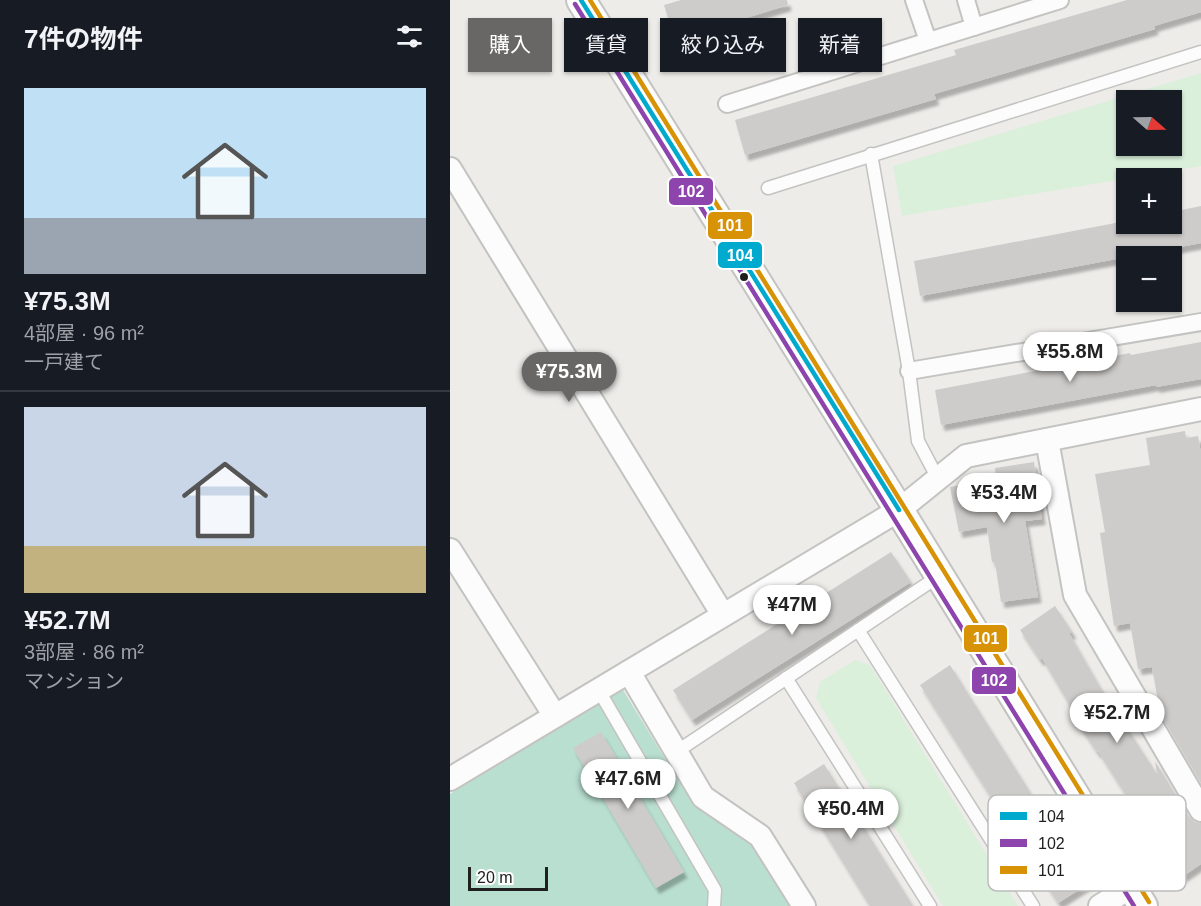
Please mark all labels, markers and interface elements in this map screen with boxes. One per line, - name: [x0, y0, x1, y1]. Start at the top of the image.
- chip: 購入: [468, 18, 552, 72]
- chip: 賃貸: [564, 18, 648, 72]
- chip: 絞り込み: [660, 18, 786, 72]
- chip: 新着: [798, 18, 882, 72]
- icon: filters: [393, 20, 426, 53]
- text: 7件の物件: [24, 24, 142, 54]
- north arrow: [1116, 90, 1182, 156]
- map controls: [1116, 90, 1182, 312]
- icon: home: [171, 127, 279, 235]
- button: +: [1116, 168, 1182, 234]
- line badge: 102: [668, 177, 714, 206]
- text: 102: [678, 183, 704, 200]
- line badge: 101: [707, 211, 753, 240]
- text: 101: [717, 217, 743, 234]
- line badge: 104: [717, 241, 763, 269]
- button: −: [1116, 246, 1182, 312]
- text: 104: [727, 247, 753, 264]
- unlabelled marker: [738, 271, 750, 283]
- text: ¥75.3M: [24, 286, 111, 316]
- text: 4部屋 · 96 m²: [24, 322, 144, 344]
- pin: ¥55.8M: [1021, 332, 1119, 383]
- text: ¥55.8M: [1037, 340, 1103, 362]
- text: 一戸建て: [24, 351, 104, 373]
- pin: ¥75.3M: [520, 352, 618, 403]
- text: ¥75.3M: [536, 360, 602, 382]
- icon: home: [171, 446, 279, 554]
- pin: ¥53.4M: [955, 473, 1053, 524]
- text: ¥53.4M: [971, 481, 1037, 503]
- pin: ¥47M: [756, 585, 828, 636]
- text: ¥47M: [767, 593, 817, 615]
- text: ¥52.7M: [24, 605, 111, 635]
- line badge: 101: [963, 624, 1008, 653]
- text: 101: [973, 630, 999, 647]
- text: 3部屋 · 86 m²: [24, 641, 144, 663]
- line badge: 102: [971, 666, 1017, 695]
- text: マンション: [24, 670, 124, 692]
- text: 102: [981, 672, 1007, 689]
- pin: ¥52.7M: [1068, 693, 1166, 744]
- text: ¥52.7M: [1084, 701, 1150, 723]
- pin: ¥47.6M: [579, 759, 677, 810]
- text: ¥47.6M: [595, 767, 661, 789]
- pin: ¥50.4M: [802, 789, 900, 840]
- legend: [988, 795, 1186, 891]
- text: ¥50.4M: [818, 797, 884, 819]
- text: 104: [1038, 808, 1065, 825]
- text: 102: [1038, 835, 1065, 852]
- text: 101: [1038, 862, 1065, 879]
- scale bar: [468, 864, 548, 892]
- text: 20 m: [477, 869, 513, 886]

